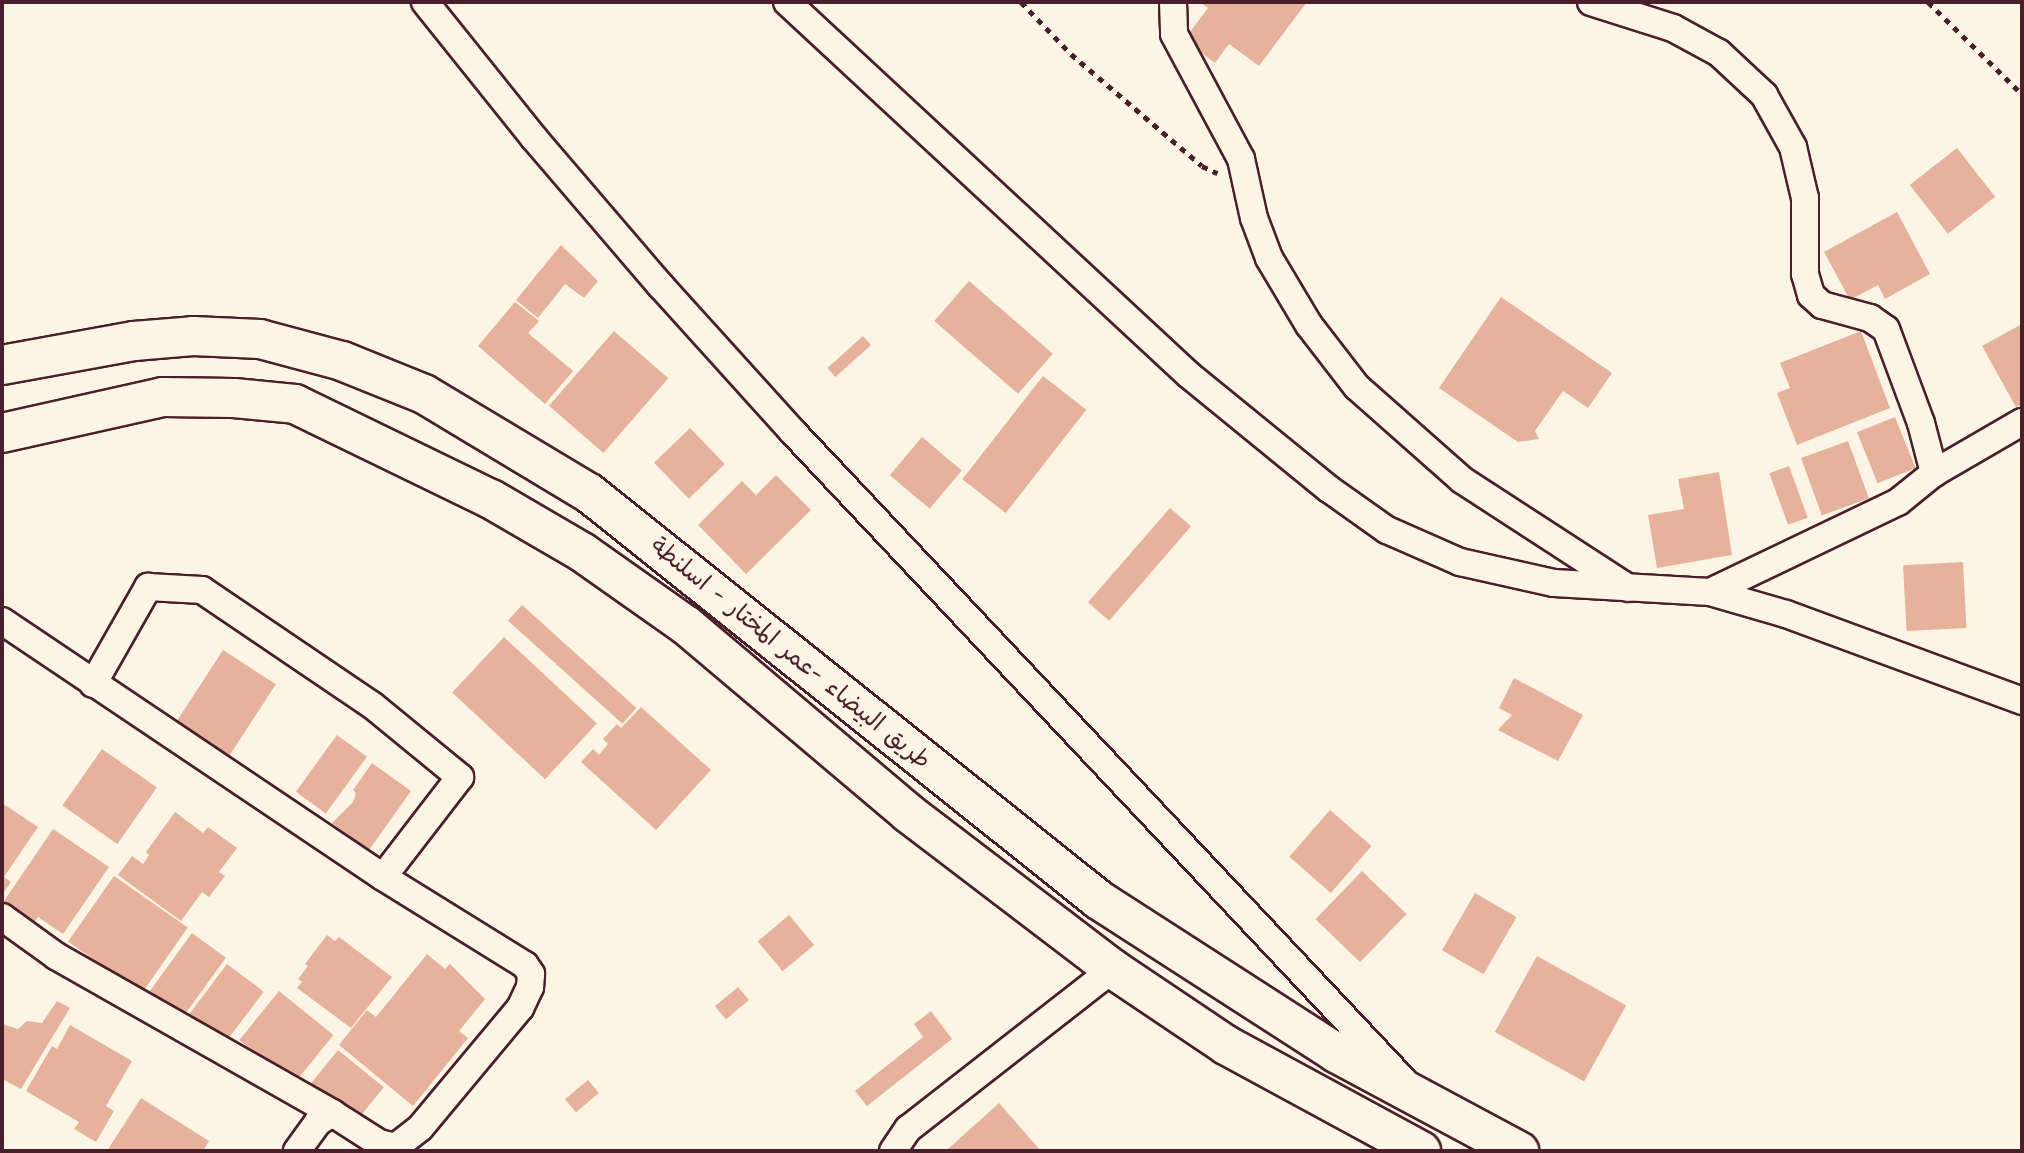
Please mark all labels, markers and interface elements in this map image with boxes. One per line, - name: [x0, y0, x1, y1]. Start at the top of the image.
- street label: طريق البيضاء -عمر المختار - اسلنطة: [644, 532, 936, 776]

